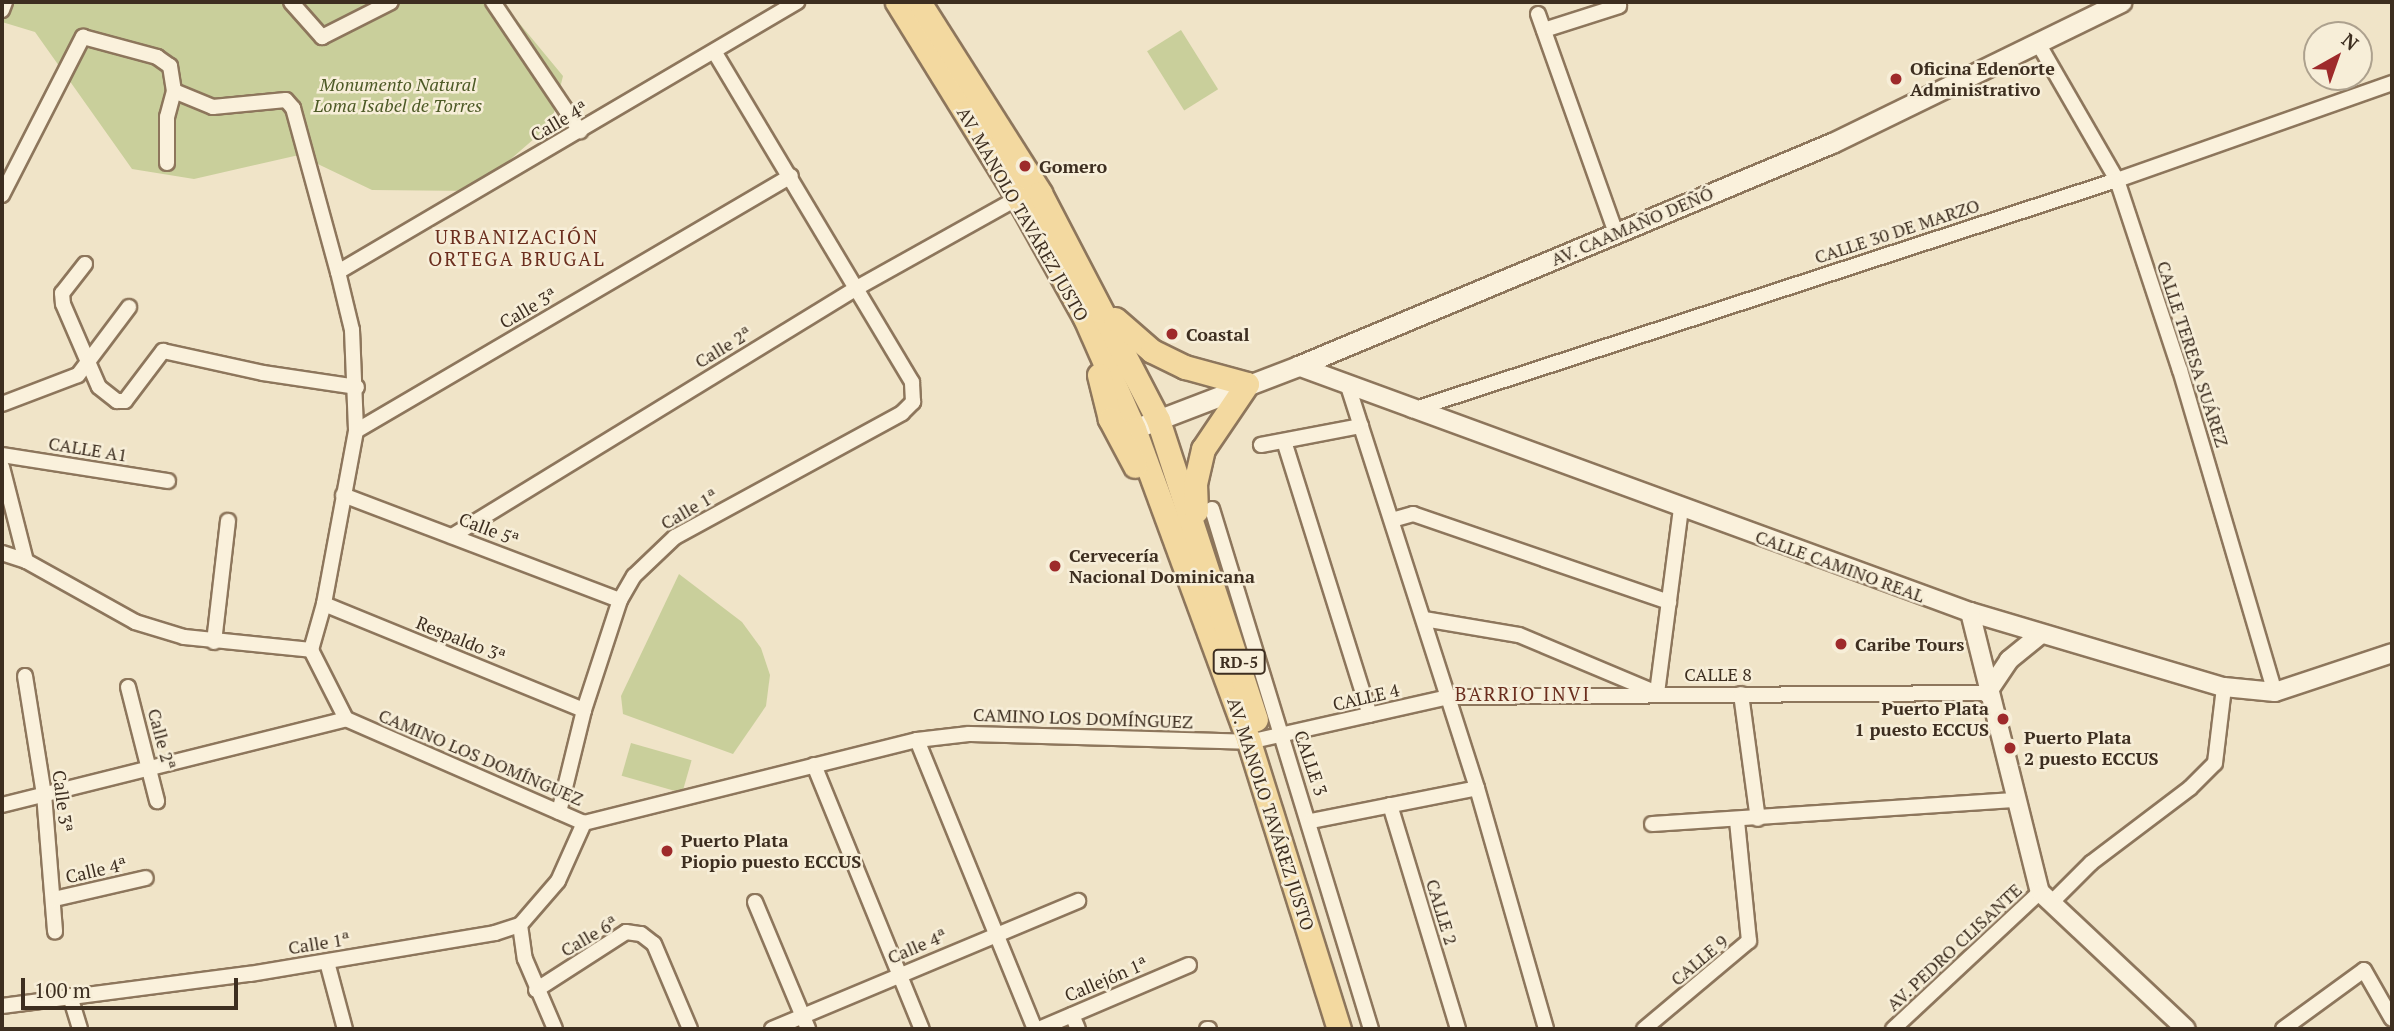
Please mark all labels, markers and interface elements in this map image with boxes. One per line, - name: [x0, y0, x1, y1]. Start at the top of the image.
- north arrow: [2303, 21, 2373, 91]
- text: N: [2337, 27, 2364, 55]
- place label: Oficina Edenorte Administrativo: [1910, 58, 2055, 100]
- marker: Oficina Edenorte Administrativo: [1888, 71, 1904, 87]
- park label: Monumento Natural Loma Isabel de Torres: [314, 74, 482, 116]
- street label: Calle 4ª: [527, 96, 591, 146]
- street label: AV. MANOLO TAVÁREZ JUSTO: [953, 103, 1093, 325]
- place label: Gomero: [1039, 155, 1107, 177]
- marker: Gomero: [1017, 158, 1033, 174]
- street label: AV. CAAMAÑO DEÑÓ: [1547, 182, 1717, 270]
- street label: CALLE 30 DE MARZO: [1812, 194, 1982, 268]
- district label: URBANIZACIÓN ORTEGA BRUGAL: [430, 226, 604, 270]
- street label: CALLE TERESA SUÁREZ: [2153, 258, 2233, 450]
- street label: Calle 3ª: [496, 283, 560, 333]
- street label: Calle 2ª: [691, 322, 755, 372]
- place label: Coastal: [1186, 323, 1249, 345]
- marker: Coastal: [1164, 326, 1180, 342]
- street label: CALLE A1: [47, 432, 129, 466]
- street label: Calle 1ª: [657, 484, 721, 534]
- street label: Calle 5ª: [456, 508, 522, 550]
- street label: CALLE CAMINO REAL: [1752, 525, 1928, 607]
- place label: Cervecería Nacional Dominicana: [1069, 545, 1255, 588]
- marker: Cervecería Nacional Dominicana: [1047, 558, 1063, 574]
- street label: Respaldo 3ª: [413, 611, 509, 667]
- place label: Caribe Tours: [1855, 633, 1964, 655]
- marker: Caribe Tours: [1833, 636, 1849, 652]
- road number: RD-5: [1211, 650, 1267, 674]
- street label: CALLE 8: [1684, 663, 1752, 685]
- street label: CALLE 4: [1331, 679, 1401, 715]
- district label: BARRIO INVI: [1456, 683, 1590, 705]
- street label: AV. MANOLO TAVÁREZ JUSTO: [1223, 694, 1319, 934]
- place label: Puerto Plata 1 puesto ECCUS: [1854, 698, 1989, 740]
- street label: CAMINO LOS DOMÍNGUEZ: [973, 703, 1193, 733]
- street label: CAMINO LOS DOMÍNGUEZ: [375, 704, 587, 810]
- street label: Calle 2ª: [144, 706, 180, 772]
- marker: Puerto Plata 1 puesto ECCUS: [1995, 711, 2011, 727]
- street label: CALLE 3: [1290, 727, 1332, 799]
- place label: Puerto Plata 2 puesto ECCUS: [2024, 727, 2159, 770]
- marker: Puerto Plata 2 puesto ECCUS: [2002, 740, 2018, 756]
- street label: Calle 3ª: [48, 769, 78, 833]
- place label: Puerto Plata Piopio puesto ECCUS: [681, 830, 861, 872]
- marker: Puerto Plata Piopio puesto ECCUS: [659, 843, 675, 859]
- street label: Calle 4ª: [63, 852, 129, 888]
- street label: CALLE 2: [1422, 876, 1462, 948]
- street label: AV. PEDRO CLISANTE: [1882, 878, 2026, 1016]
- street label: Calle 6ª: [557, 911, 621, 961]
- street label: Calle 4ª: [884, 924, 950, 968]
- street label: Calle 1ª: [287, 927, 351, 959]
- street label: CALLE 9: [1666, 930, 1732, 990]
- street label: Callejón 1ª: [1061, 952, 1151, 1006]
- scale bar: [24, 964, 242, 1008]
- text: 100 m: [34, 976, 91, 1004]

